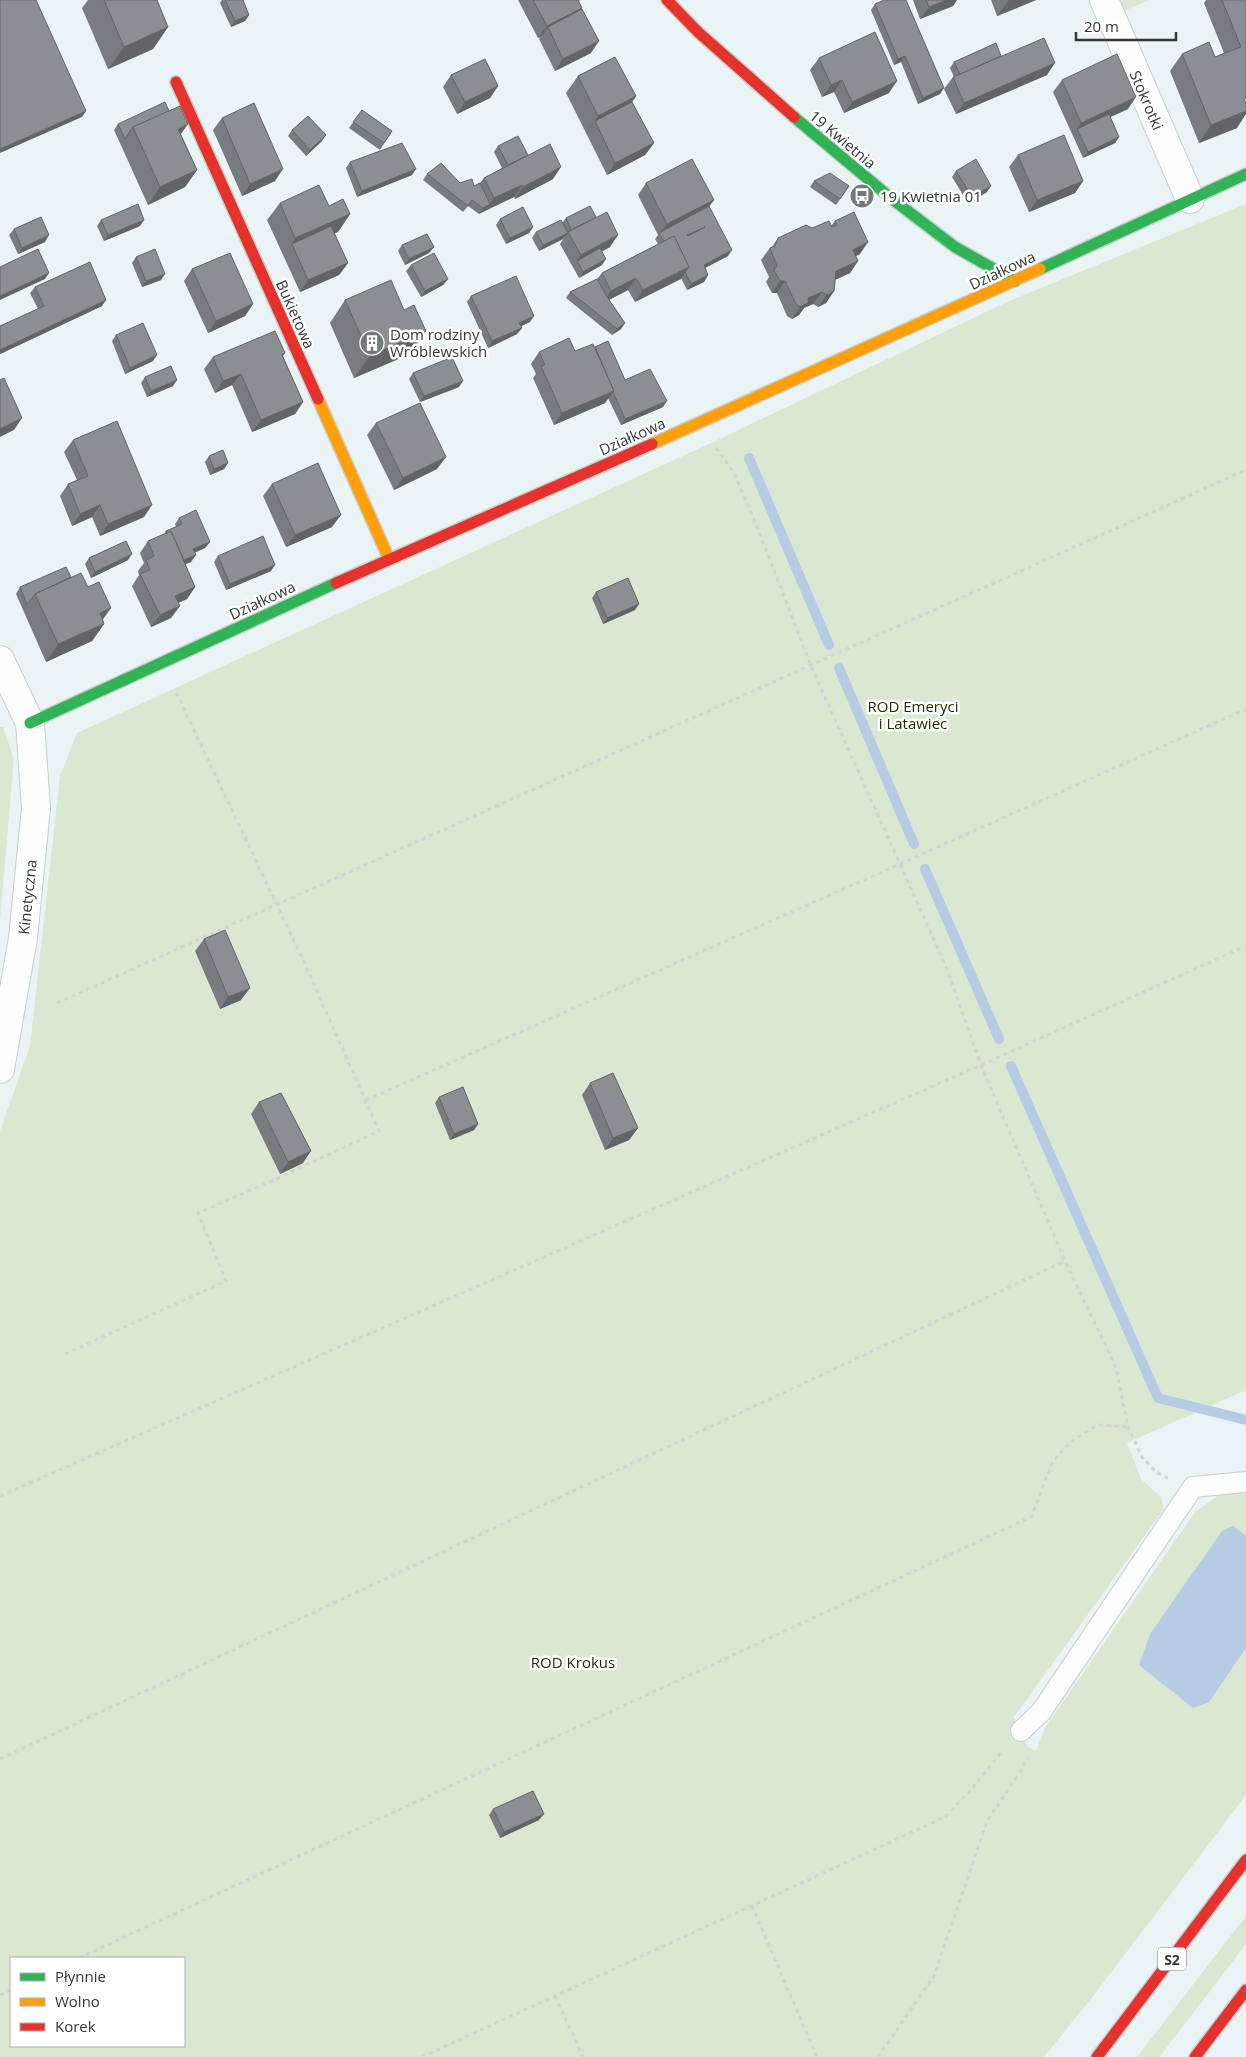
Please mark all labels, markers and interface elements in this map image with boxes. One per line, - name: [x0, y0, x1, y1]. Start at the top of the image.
- scale bar: [1076, 10, 1176, 42]
- text: 20 m: [1084, 16, 1119, 36]
- street label: Stokrotki: [1126, 67, 1168, 133]
- street label: 19 Kwietnia: [806, 105, 880, 173]
- bus stop icon: 19 Kwietnia 01: [849, 183, 875, 209]
- place label: 19 Kwietnia 01: [880, 186, 982, 206]
- street label: Działkowa: [966, 246, 1038, 294]
- street label: Bukietowa: [272, 276, 320, 352]
- place label: Dom rodziny Wróblewskich: [390, 324, 487, 361]
- building icon: Dom rodziny Wróblewskich: [359, 330, 385, 356]
- street label: Działkowa: [596, 412, 668, 460]
- street label: Działkowa: [226, 576, 298, 624]
- park label: ROD Emeryci i Latawiec: [868, 696, 958, 733]
- street label: Kinetyczna: [13, 859, 41, 935]
- park label: ROD Krokus: [531, 1652, 615, 1672]
- road number: S2: [1158, 1948, 1186, 1970]
- legend: [10, 1957, 185, 2047]
- text: Płynnie: [55, 1966, 106, 1986]
- text: Wolno: [55, 1991, 100, 2011]
- text: Korek: [55, 2016, 96, 2036]

